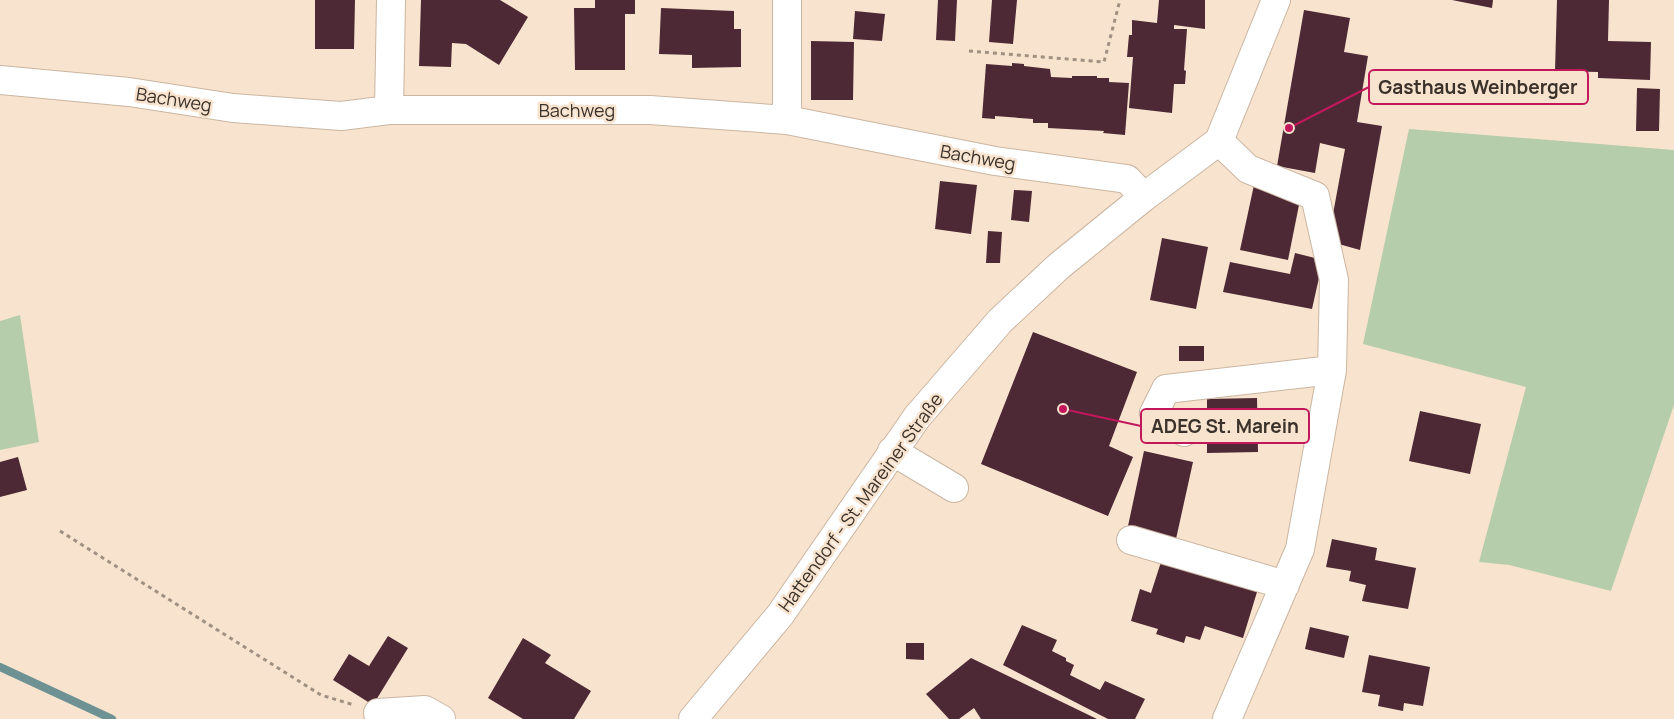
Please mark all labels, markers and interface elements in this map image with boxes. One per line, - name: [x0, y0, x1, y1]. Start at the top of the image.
- callout: Gasthaus Weinberger: [1369, 70, 1588, 104]
- text: Gasthaus Weinberger: [1378, 74, 1578, 100]
- street label: Bachweg: [134, 81, 214, 117]
- street label: Bachweg: [539, 98, 615, 122]
- street label: Bachweg: [938, 139, 1018, 175]
- street label: Hattendorf - St. Mareiner Straße: [772, 388, 948, 616]
- callout: ADEG St. Marein: [1141, 409, 1309, 443]
- text: ADEG St. Marein: [1151, 413, 1299, 439]

